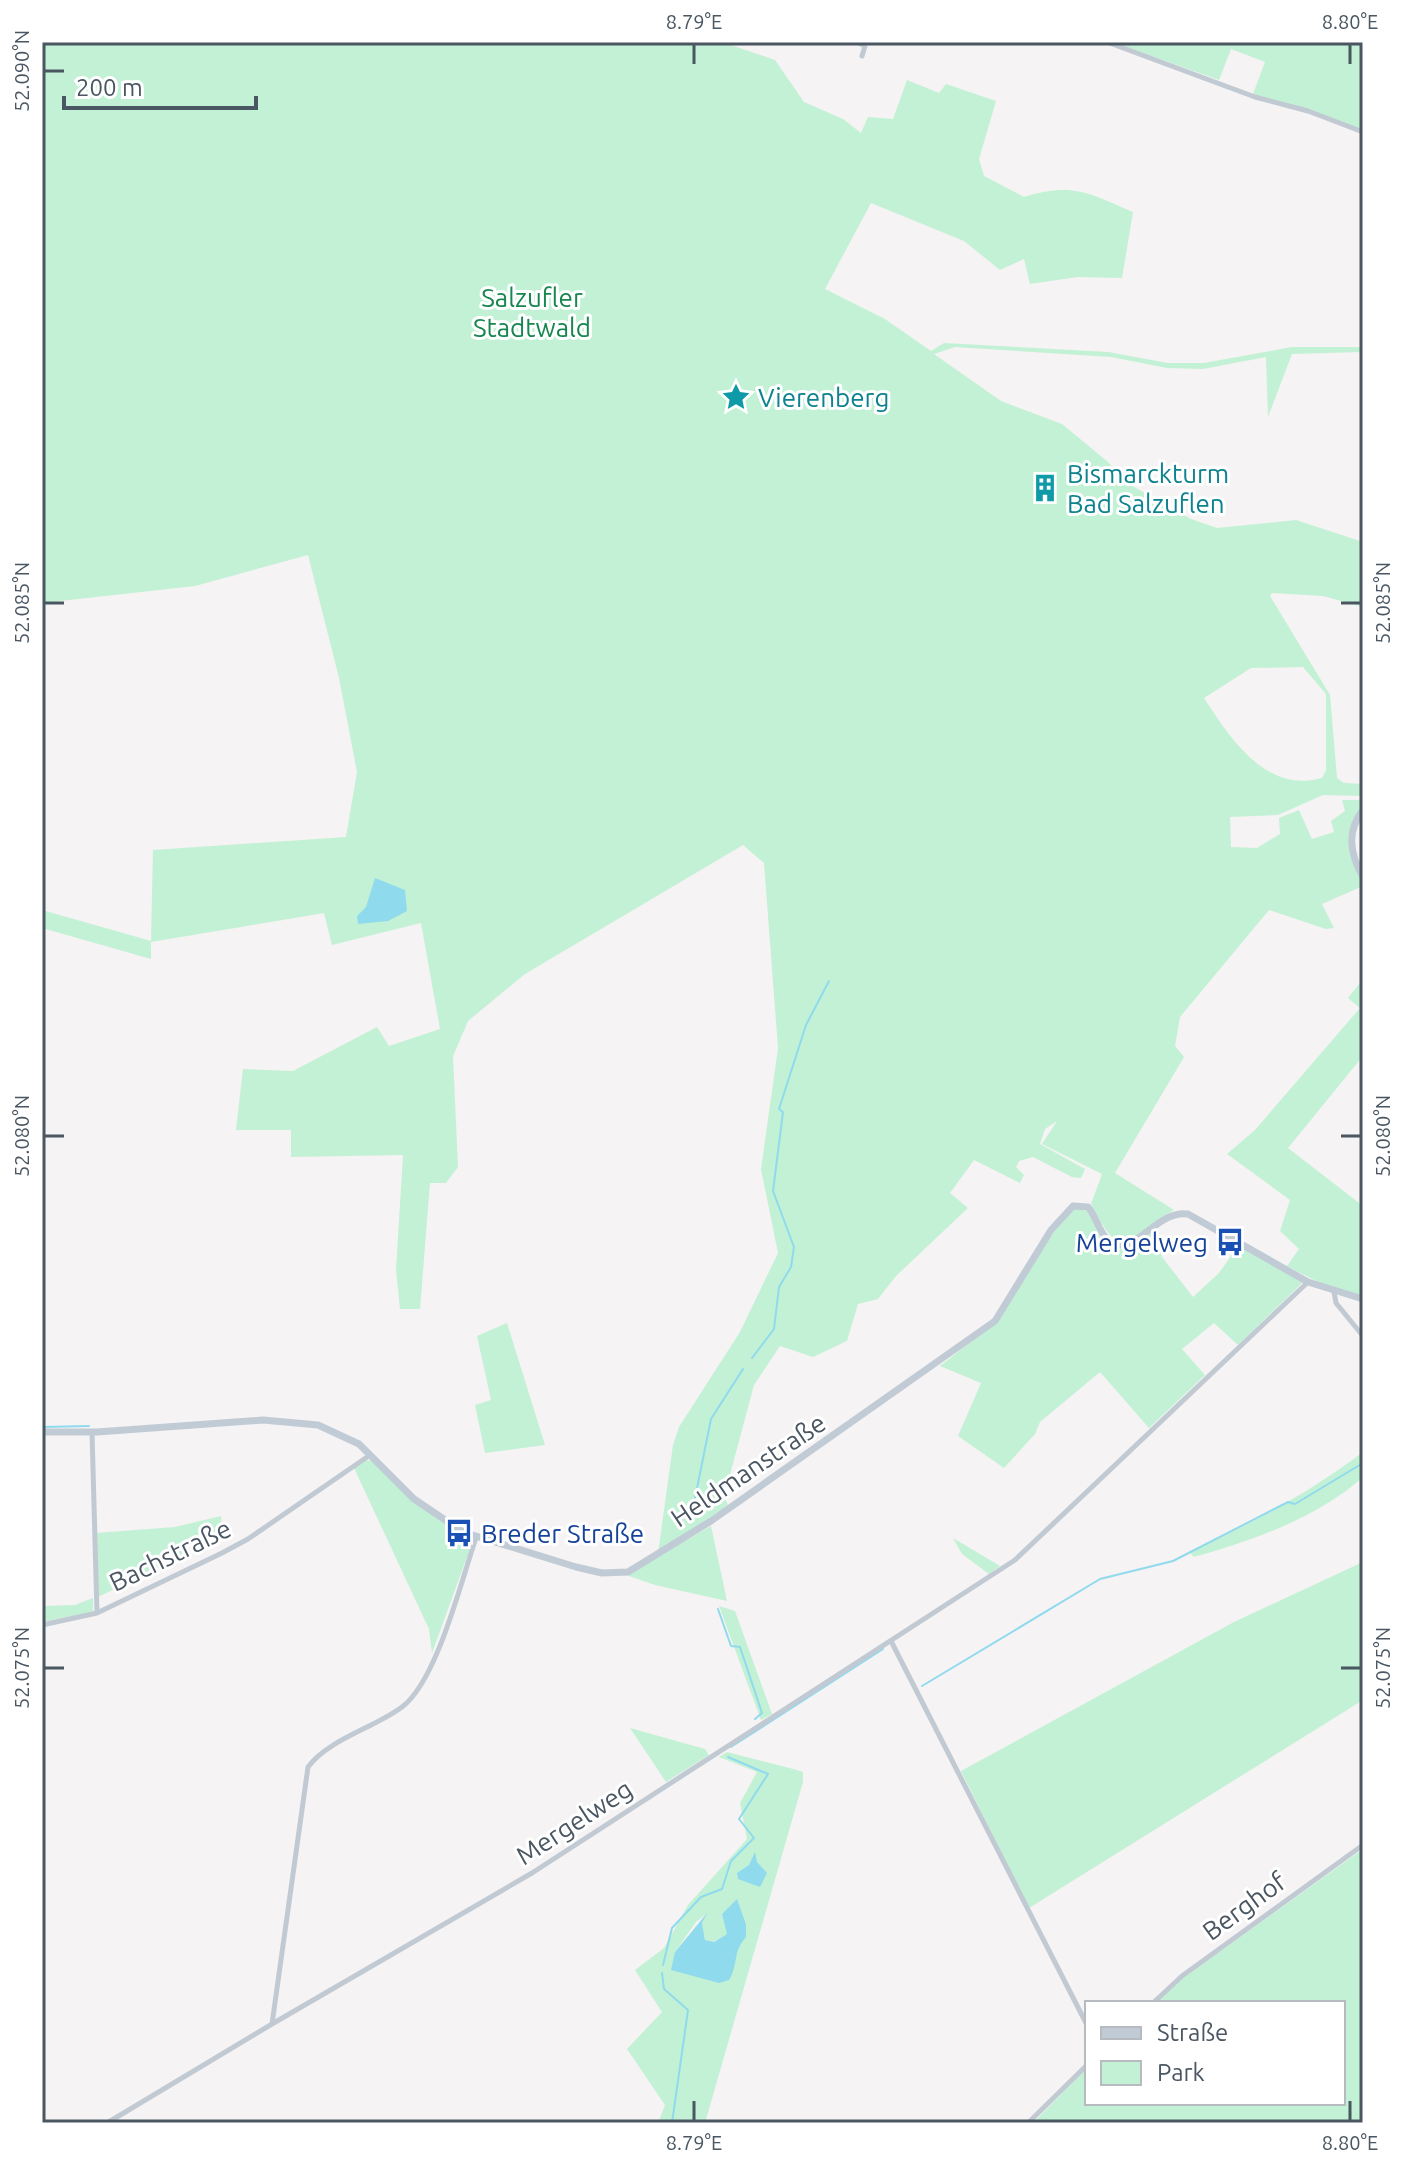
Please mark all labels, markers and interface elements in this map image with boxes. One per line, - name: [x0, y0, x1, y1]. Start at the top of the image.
- text: 8.79°E: [666, 10, 722, 33]
- text: 8.80°E: [1322, 10, 1378, 33]
- text: 52.090°N: [10, 30, 33, 112]
- scale bar: [64, 60, 256, 110]
- text: 200 m: [76, 74, 143, 101]
- park label: Salzufler Stadtwald: [473, 283, 591, 342]
- place icon: Vierenberg: [721, 382, 751, 412]
- place label: Vierenberg: [758, 383, 889, 412]
- place label: Bismarckturm Bad Salzuflen: [1067, 459, 1229, 518]
- building icon: Bismarckturm Bad Salzuflen: [1030, 473, 1060, 503]
- text: 52.085°N: [10, 562, 33, 644]
- text: 52.085°N: [1371, 562, 1394, 644]
- text: 52.080°N: [10, 1095, 33, 1177]
- text: 52.080°N: [1371, 1095, 1394, 1177]
- bus stop icon: Mergelweg: [1215, 1227, 1245, 1257]
- place label: Mergelweg: [1076, 1228, 1208, 1257]
- street label: Heldmanstraße: [665, 1408, 831, 1532]
- street label: Bachstraße: [105, 1513, 235, 1597]
- bus stop icon: Breder Straße: [444, 1518, 474, 1548]
- place label: Breder Straße: [481, 1519, 644, 1548]
- text: 52.075°N: [10, 1627, 33, 1709]
- text: 52.075°N: [1371, 1627, 1394, 1709]
- street label: Mergelweg: [511, 1774, 637, 1870]
- street label: Berghof: [1197, 1866, 1292, 1946]
- legend: [1085, 2001, 1345, 2105]
- text: Straße: [1157, 2019, 1228, 2046]
- text: Park: [1157, 2059, 1205, 2086]
- text: 8.79°E: [666, 2131, 722, 2154]
- text: 8.80°E: [1322, 2131, 1378, 2154]

